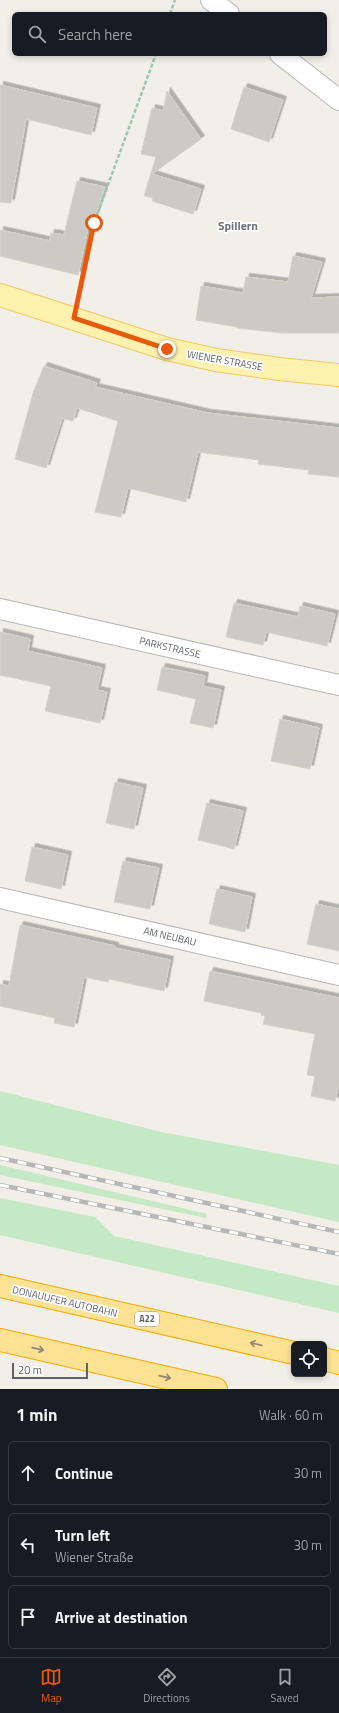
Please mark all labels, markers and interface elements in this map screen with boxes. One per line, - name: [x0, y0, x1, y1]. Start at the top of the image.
- search box: [12, 12, 327, 56]
- icon: search: [26, 23, 48, 45]
- text: Search here: [58, 23, 132, 46]
- route start: [85, 214, 103, 232]
- district label: Spillern: [218, 216, 258, 235]
- route end: [158, 340, 176, 358]
- street label: WIENER STRASSE: [186, 346, 264, 375]
- street label: PARKSTRASSE: [138, 633, 202, 662]
- street label: AM NEUBAU: [142, 923, 198, 950]
- street label: DONAUUFER AUTOBAHN: [11, 1282, 119, 1321]
- road number: A22: [135, 1312, 159, 1326]
- one-way arrow: [250, 1340, 263, 1348]
- map controls: [291, 1341, 327, 1377]
- button: locate: [291, 1341, 327, 1377]
- one-way arrow: [31, 1345, 44, 1353]
- scale bar: [12, 1361, 88, 1380]
- text: 20 m: [18, 1362, 42, 1378]
- one-way arrow: [158, 1374, 171, 1382]
- text: 1 min: [16, 1402, 57, 1428]
- text: Walk · 60 m: [259, 1405, 323, 1425]
- icon: ahead: [17, 1462, 39, 1484]
- text: Continue: [55, 1462, 113, 1485]
- text: 30 m: [294, 1463, 322, 1483]
- text: Turn left: [55, 1524, 110, 1547]
- icon: left: [17, 1534, 39, 1556]
- text: 30 m: [294, 1535, 322, 1555]
- text: Wiener Straße: [55, 1547, 133, 1567]
- icon: arrive: [17, 1606, 39, 1628]
- text: Arrive at destination: [55, 1606, 188, 1629]
- tab: Map: [40, 1666, 62, 1706]
- tab: Directions: [143, 1666, 190, 1706]
- tab: Saved: [271, 1666, 299, 1706]

